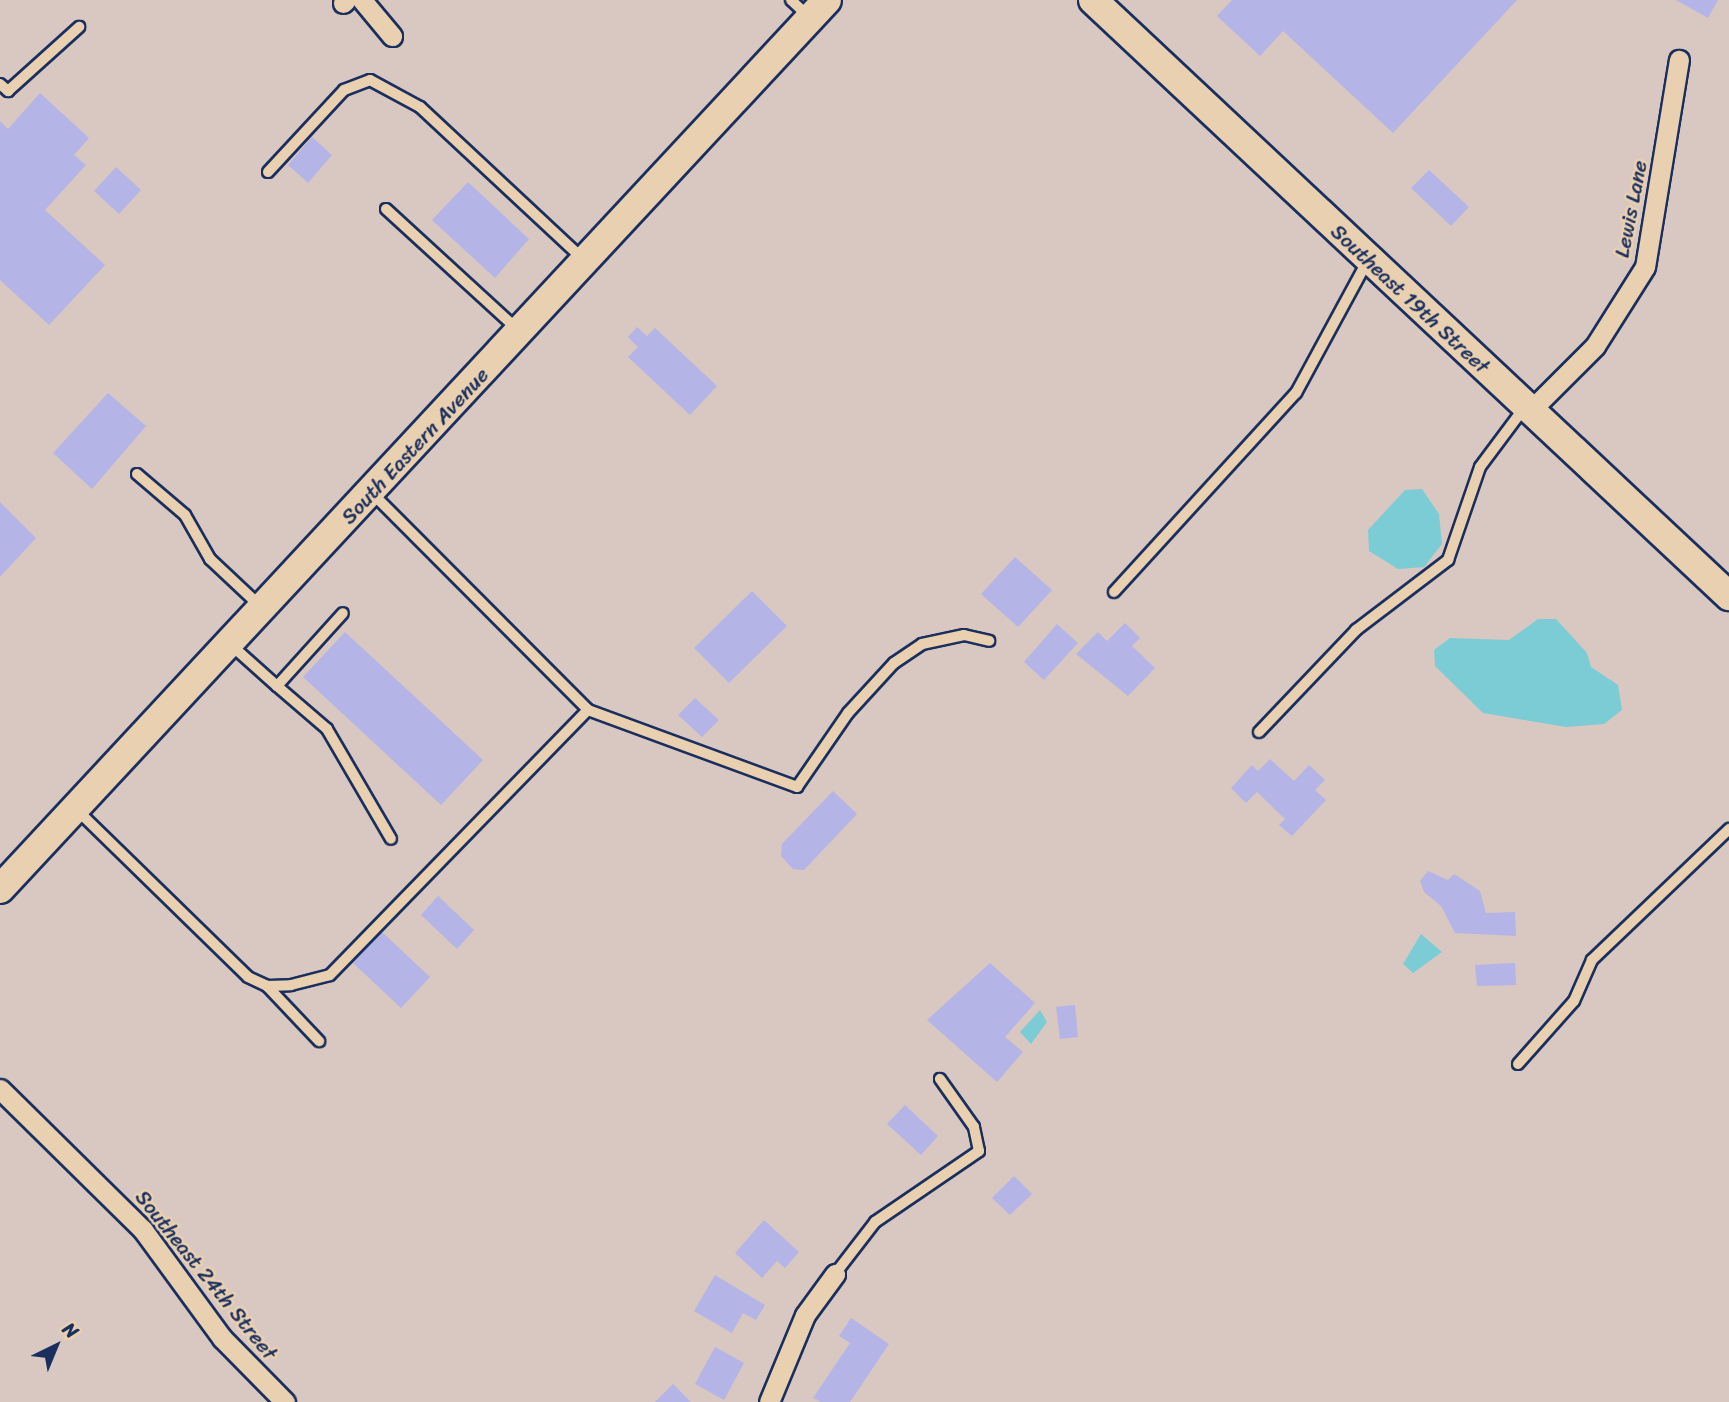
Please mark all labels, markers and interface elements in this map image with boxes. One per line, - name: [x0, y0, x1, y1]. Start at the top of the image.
- street label: Lewis Lane: [1609, 158, 1653, 260]
- street label: Southeast 19th Street: [1325, 219, 1495, 379]
- street label: South Eastern Avenue: [336, 362, 494, 530]
- street label: Southeast 24th Street: [130, 1185, 282, 1365]
- north arrow: [21, 1311, 91, 1381]
- text: N: [55, 1314, 87, 1347]

